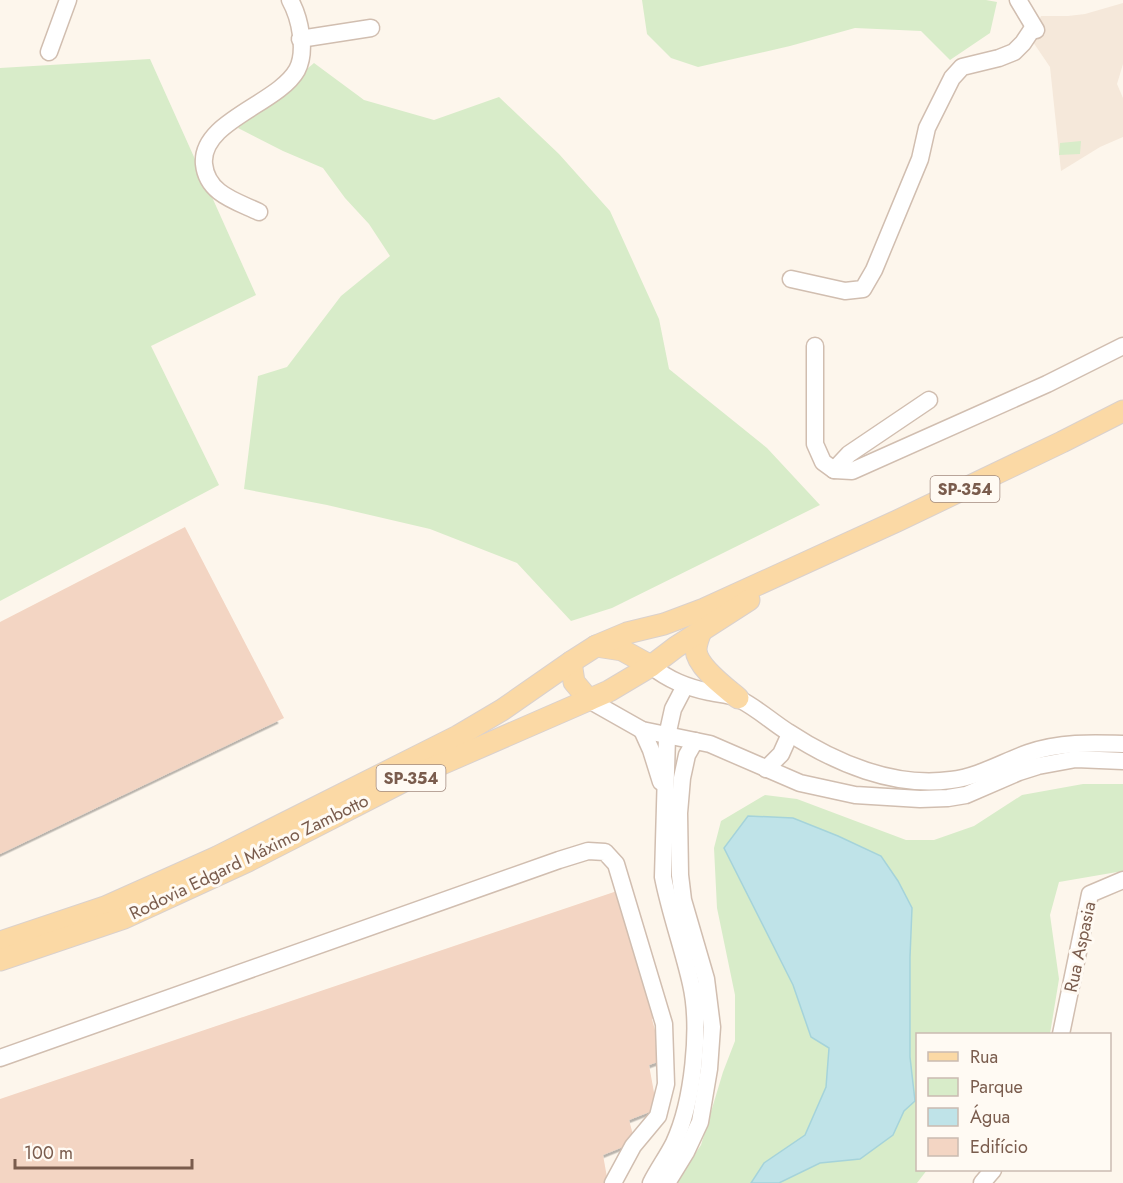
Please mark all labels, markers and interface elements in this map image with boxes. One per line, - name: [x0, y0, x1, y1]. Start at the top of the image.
- road number: SP-354: [930, 476, 1000, 502]
- road number: SP-354: [376, 765, 446, 791]
- street label: Rodovia Edgard Máximo Zambotto: [125, 788, 373, 926]
- street label: Rua Aspasia: [1058, 899, 1102, 995]
- legend: [916, 1033, 1111, 1171]
- text: Rua: [970, 1044, 998, 1070]
- text: Parque: [970, 1074, 1023, 1100]
- text: Água: [970, 1104, 1010, 1130]
- scale bar: [15, 1132, 192, 1170]
- text: Edifício: [970, 1134, 1028, 1160]
- text: 100 m: [24, 1140, 73, 1166]

